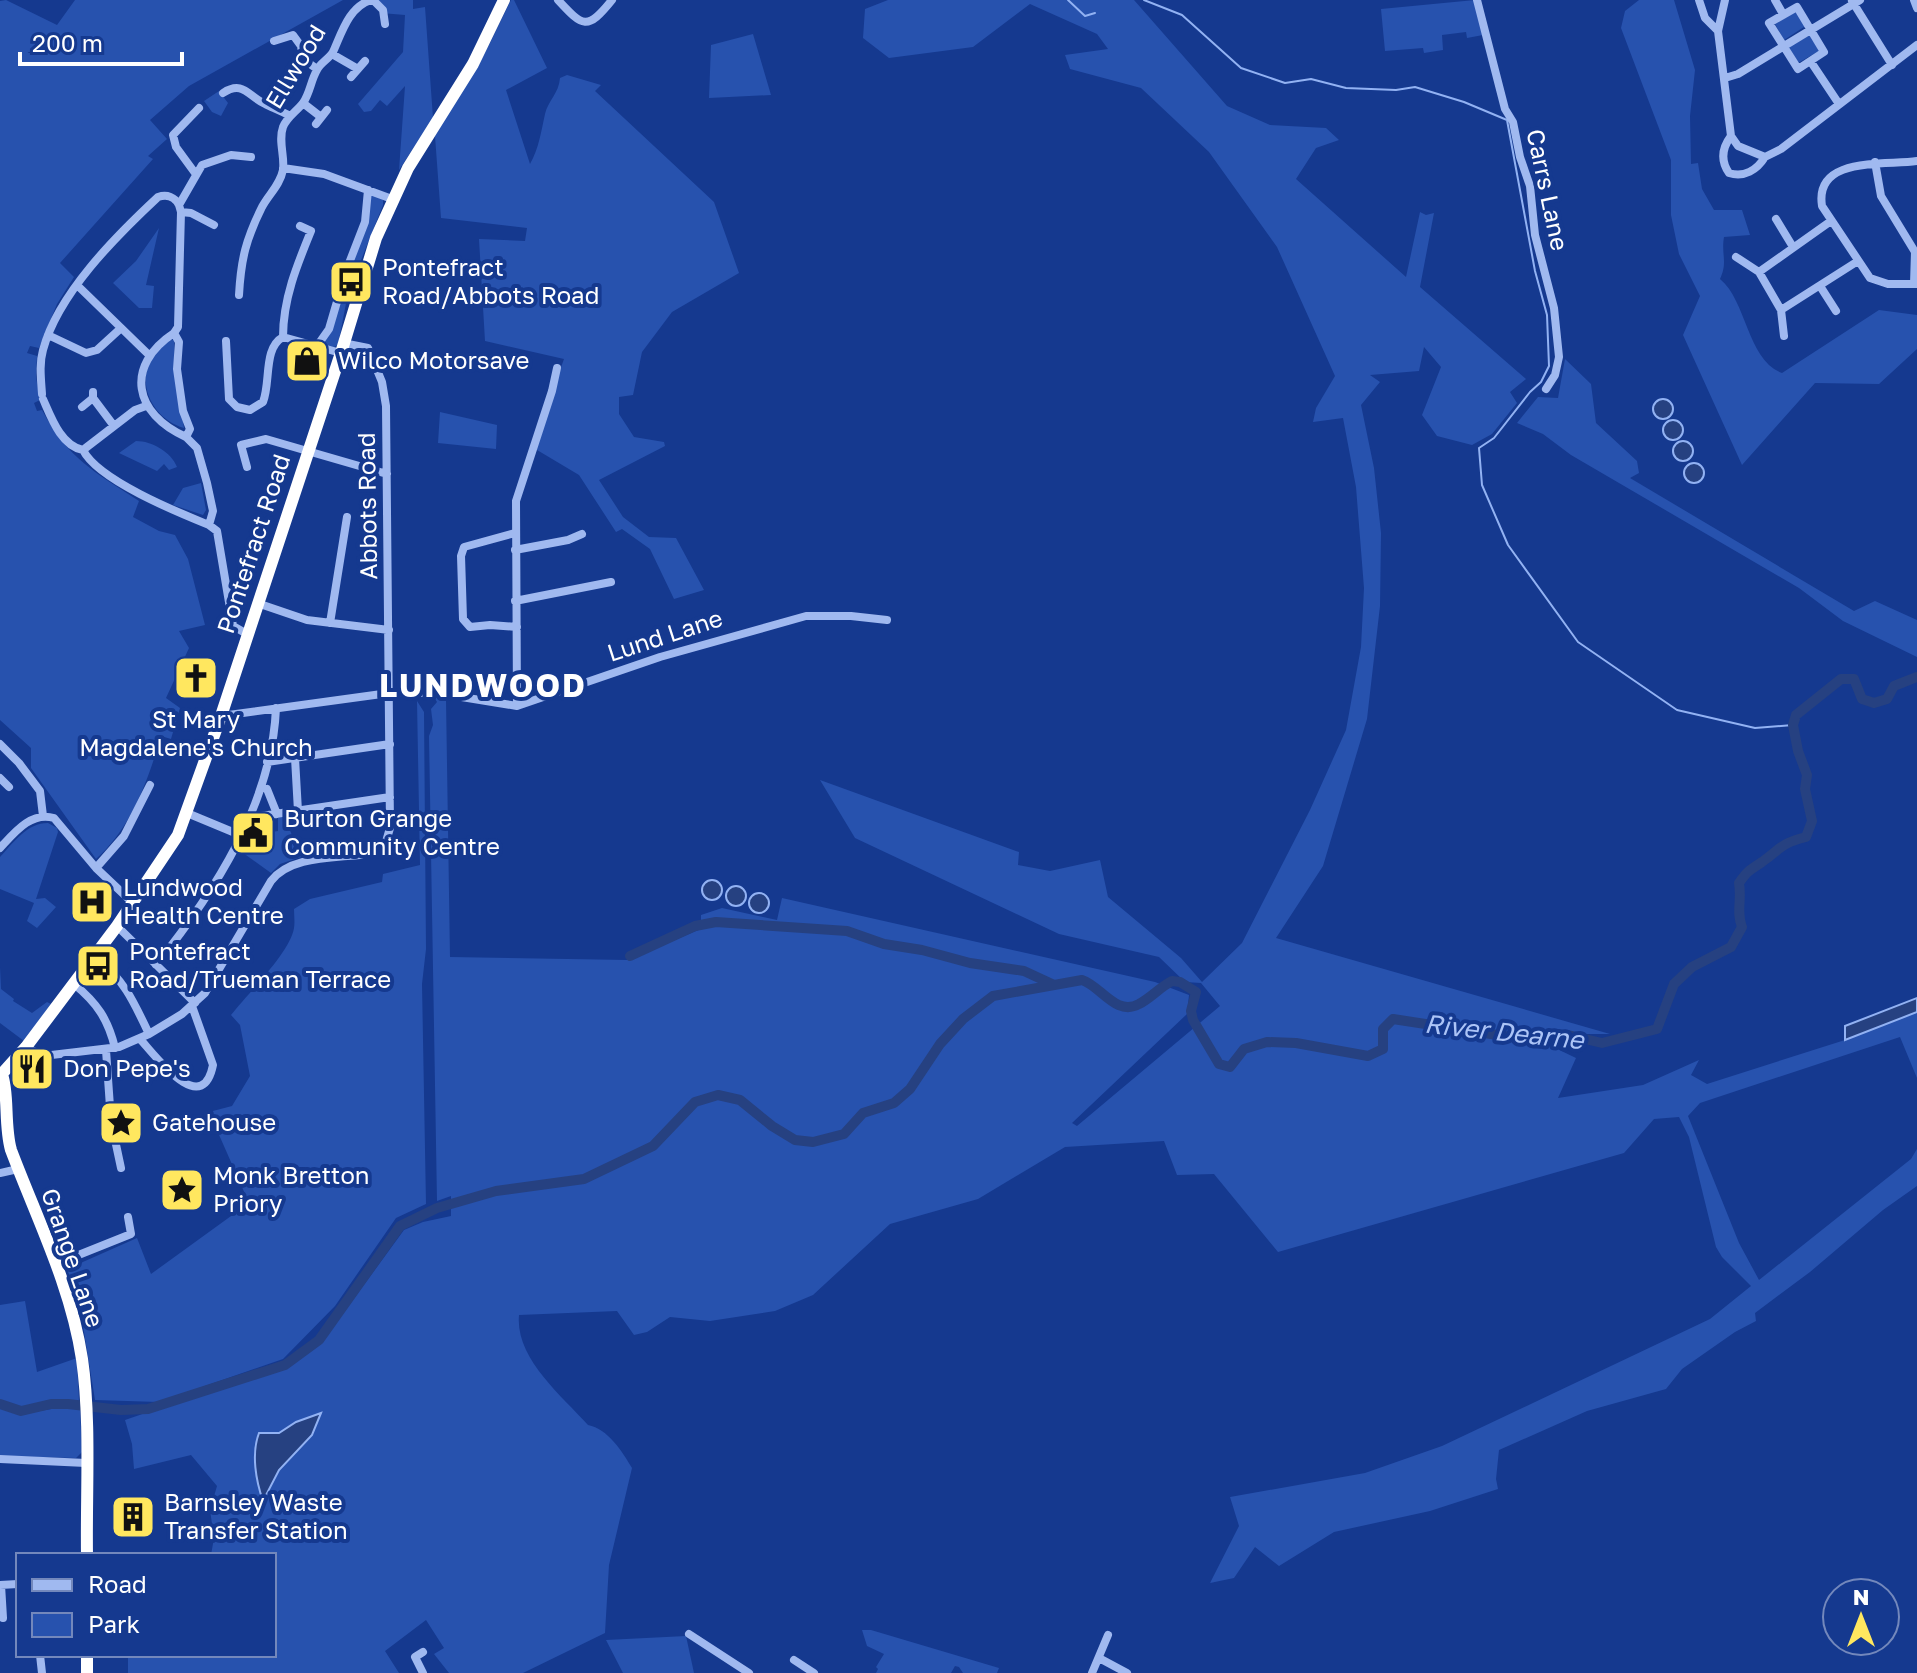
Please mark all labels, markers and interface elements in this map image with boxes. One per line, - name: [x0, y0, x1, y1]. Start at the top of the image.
- scale bar: [20, 16, 182, 66]
- street label: Ellwood: [258, 19, 331, 113]
- text: 200 m: [32, 28, 103, 57]
- street label: Carrs Lane: [1521, 126, 1575, 253]
- place label: Pontefract Road/Abbots Road: [382, 252, 599, 309]
- bus stop icon: Pontefract Road/Abbots Road: [327, 258, 375, 306]
- shop icon: Wilco Motorsave: [283, 337, 331, 385]
- place label: Wilco Motorsave: [338, 345, 529, 374]
- street label: Abbots Road: [351, 432, 382, 580]
- street label: Pontefract Road: [210, 450, 295, 637]
- street label: Lund Lane: [603, 602, 726, 667]
- church icon: St Mary Magdalene's Church: [172, 654, 220, 702]
- district label: LUNDWOOD: [379, 666, 587, 704]
- place label: St Mary Magdalene's Church: [79, 704, 313, 761]
- place label: Burton Grange Community Centre: [284, 803, 500, 860]
- public building icon: Burton Grange Community Centre: [229, 809, 277, 857]
- place label: Lundwood Health Centre: [123, 872, 284, 929]
- hospital icon: Lundwood Health Centre: [68, 878, 116, 926]
- place label: Pontefract Road/Trueman Terrace: [129, 936, 391, 993]
- bus stop icon: Pontefract Road/Trueman Terrace: [74, 942, 122, 990]
- water label: River Dearne: [1423, 1008, 1587, 1055]
- restaurant icon: Don Pepe's: [8, 1045, 56, 1093]
- place label: Don Pepe's: [63, 1053, 191, 1082]
- place icon: Gatehouse: [97, 1099, 145, 1147]
- place label: Gatehouse: [152, 1107, 276, 1136]
- place label: Monk Bretton Priory: [213, 1160, 370, 1217]
- place icon: Monk Bretton Priory: [158, 1166, 206, 1214]
- street label: Grange Lane: [36, 1184, 111, 1331]
- place label: Barnsley Waste Transfer Station: [164, 1487, 348, 1544]
- building icon: Barnsley Waste Transfer Station: [109, 1493, 157, 1541]
- legend: [16, 1553, 276, 1657]
- text: Road: [88, 1569, 147, 1598]
- north arrow: [1821, 1577, 1901, 1657]
- text: N: [1853, 1583, 1869, 1610]
- text: Park: [88, 1609, 140, 1638]

